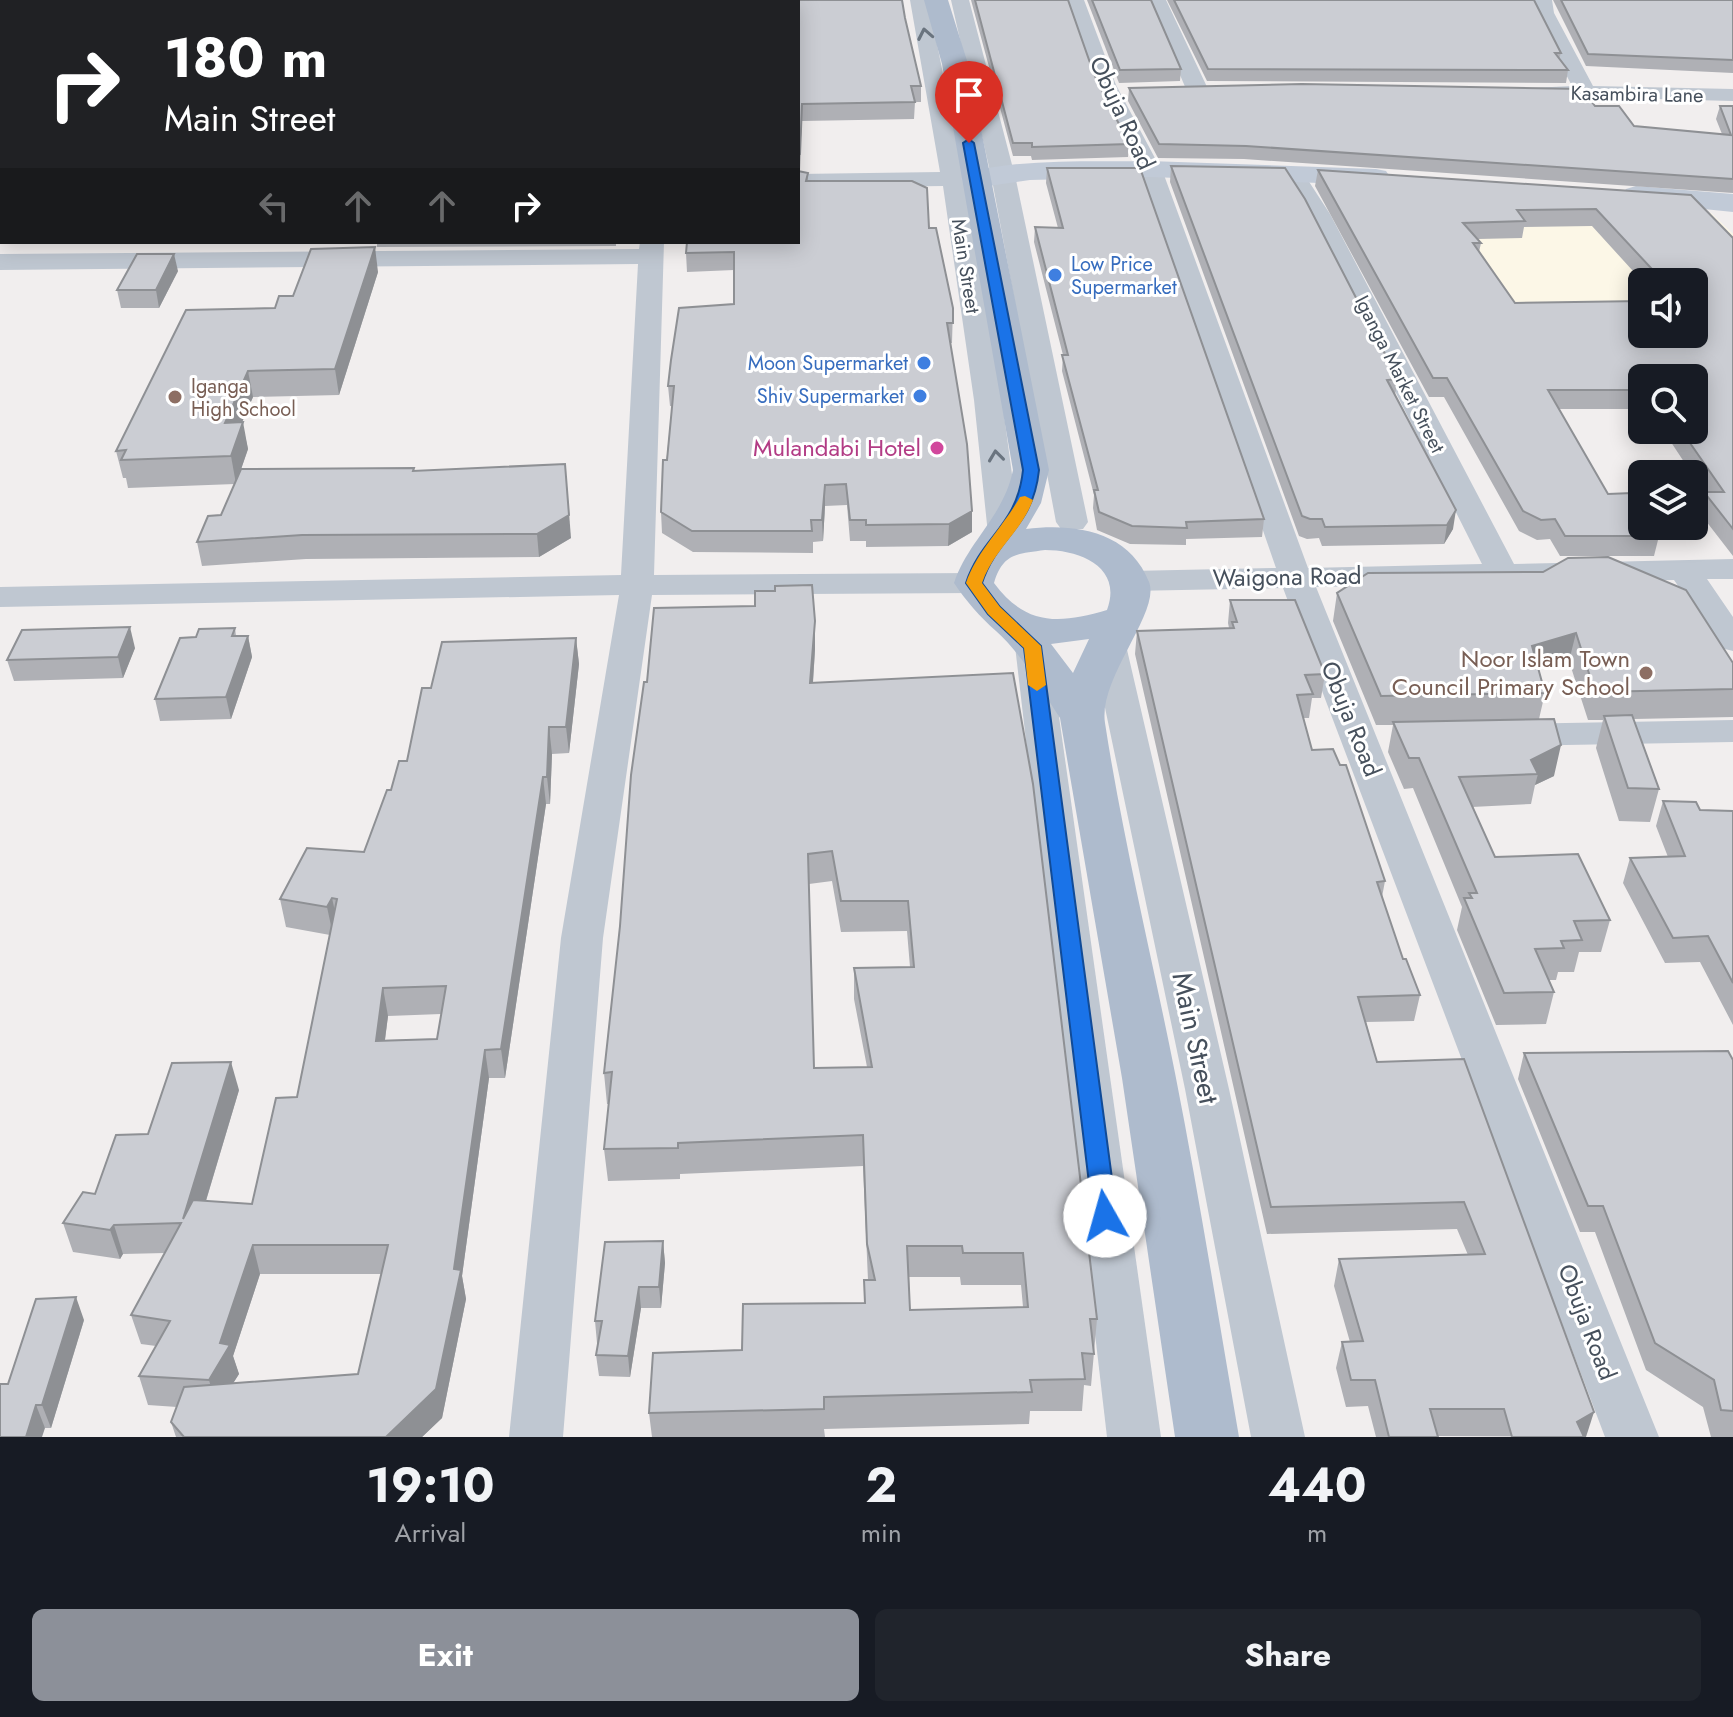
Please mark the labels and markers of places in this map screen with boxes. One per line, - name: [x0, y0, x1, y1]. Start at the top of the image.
- pin: [935, 61, 1003, 143]
- place label: Low Price Supermarket: [1071, 250, 1177, 302]
- marker: Low Price Supermarket: [1046, 266, 1064, 284]
- place label: Moon Supermarket: [748, 349, 908, 378]
- marker: Moon Supermarket: [915, 354, 933, 372]
- place label: Iganga High School: [191, 372, 296, 424]
- place label: Shiv Supermarket: [757, 382, 904, 411]
- marker: Shiv Supermarket: [911, 387, 929, 405]
- marker: Iganga High School: [166, 388, 184, 406]
- place label: Mulandabi Hotel: [753, 430, 921, 465]
- marker: Mulandabi Hotel: [928, 439, 946, 457]
- place label: Noor Islam Town Council Primary School: [1392, 641, 1630, 704]
- marker: Noor Islam Town Council Primary School: [1637, 664, 1655, 682]

